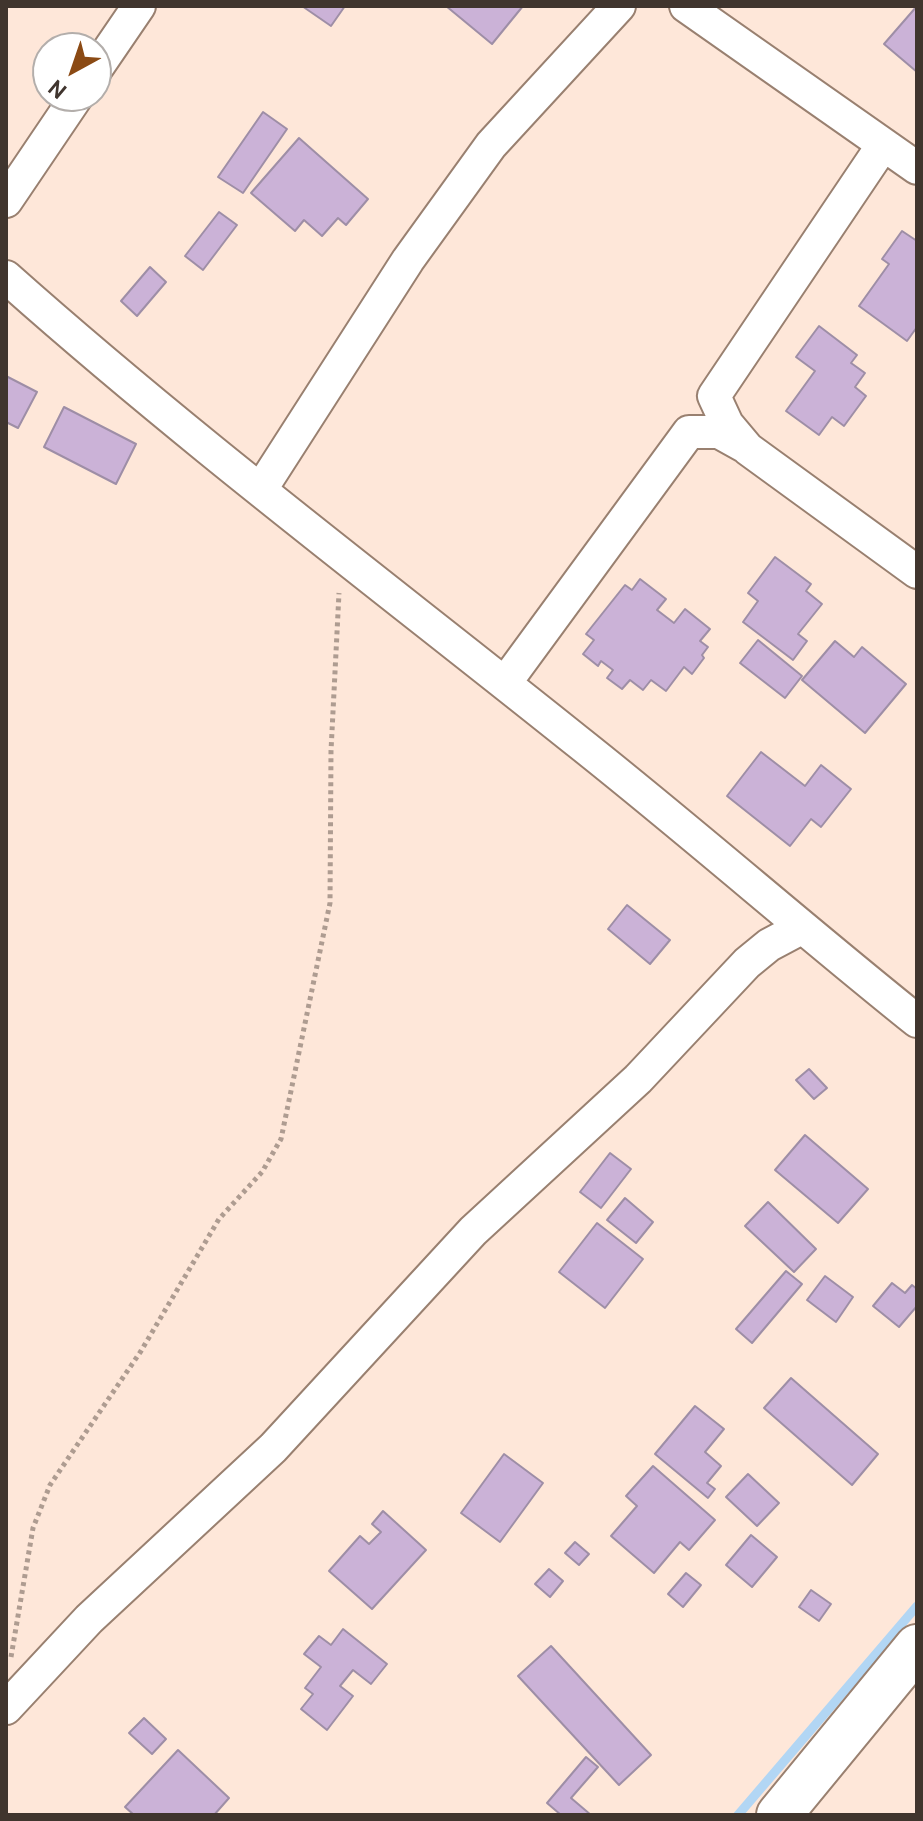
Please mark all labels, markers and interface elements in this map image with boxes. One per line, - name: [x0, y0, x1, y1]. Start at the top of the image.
- north arrow: [32, 32, 112, 112]
- text: N: [43, 74, 72, 105]

